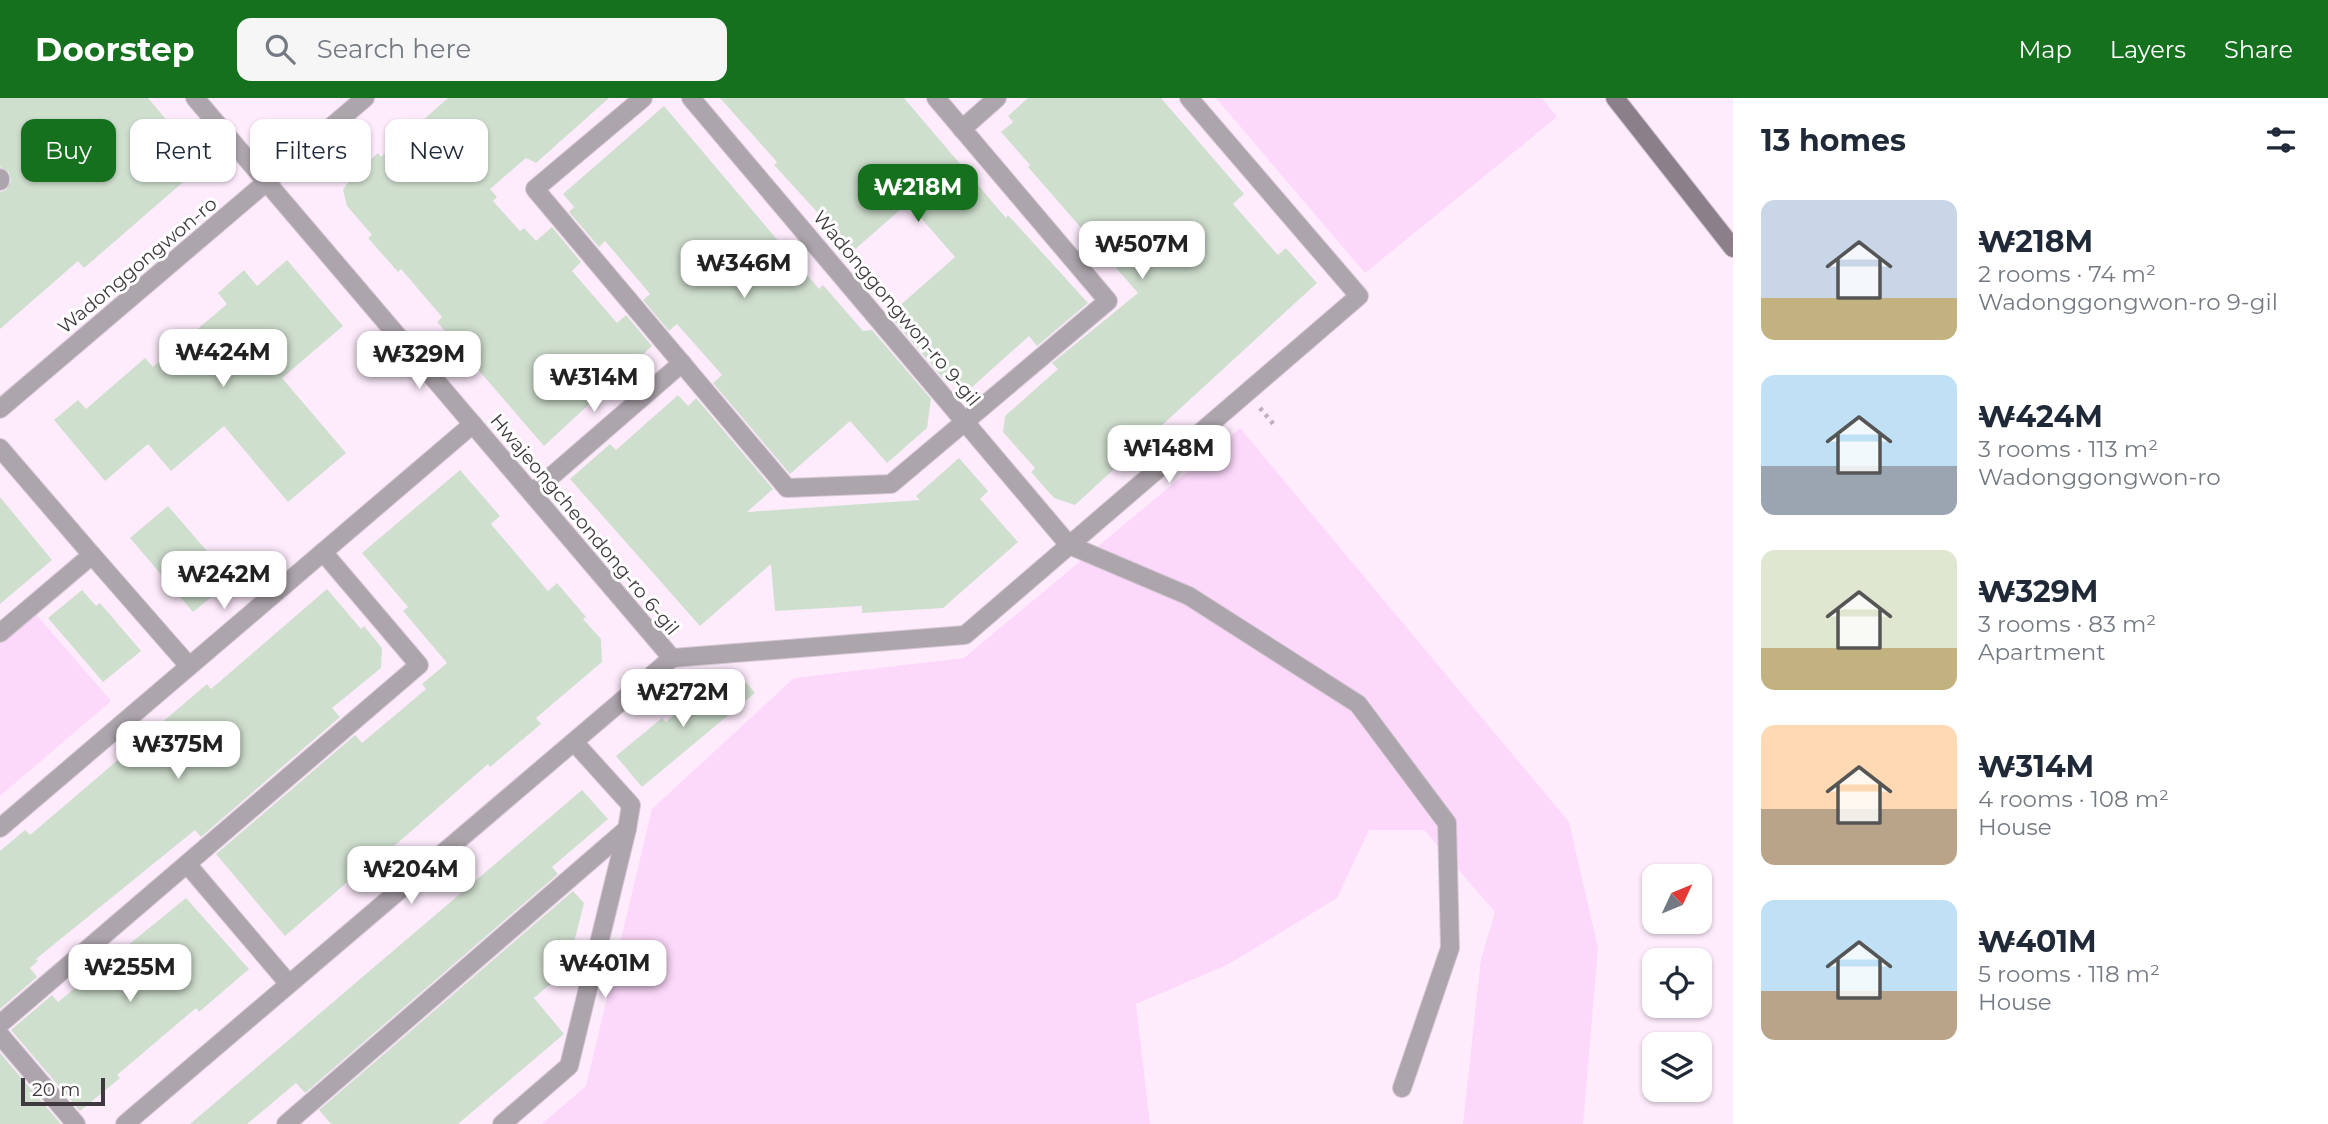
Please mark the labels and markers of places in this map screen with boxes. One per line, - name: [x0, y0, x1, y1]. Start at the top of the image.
- pin: ₩218M: [869, 164, 967, 224]
- pin: ₩507M: [1093, 222, 1191, 281]
- pin: ₩346M: [695, 240, 793, 300]
- pin: ₩424M: [174, 330, 272, 389]
- pin: ₩329M: [370, 331, 468, 391]
- pin: ₩314M: [545, 354, 643, 414]
- pin: ₩148M: [1120, 426, 1218, 485]
- pin: ₩242M: [175, 552, 273, 611]
- pin: ₩272M: [634, 670, 732, 729]
- pin: ₩375M: [129, 722, 227, 781]
- pin: ₩204M: [362, 846, 460, 906]
- pin: ₩401M: [556, 940, 654, 1000]
- pin: ₩255M: [81, 944, 179, 1004]

